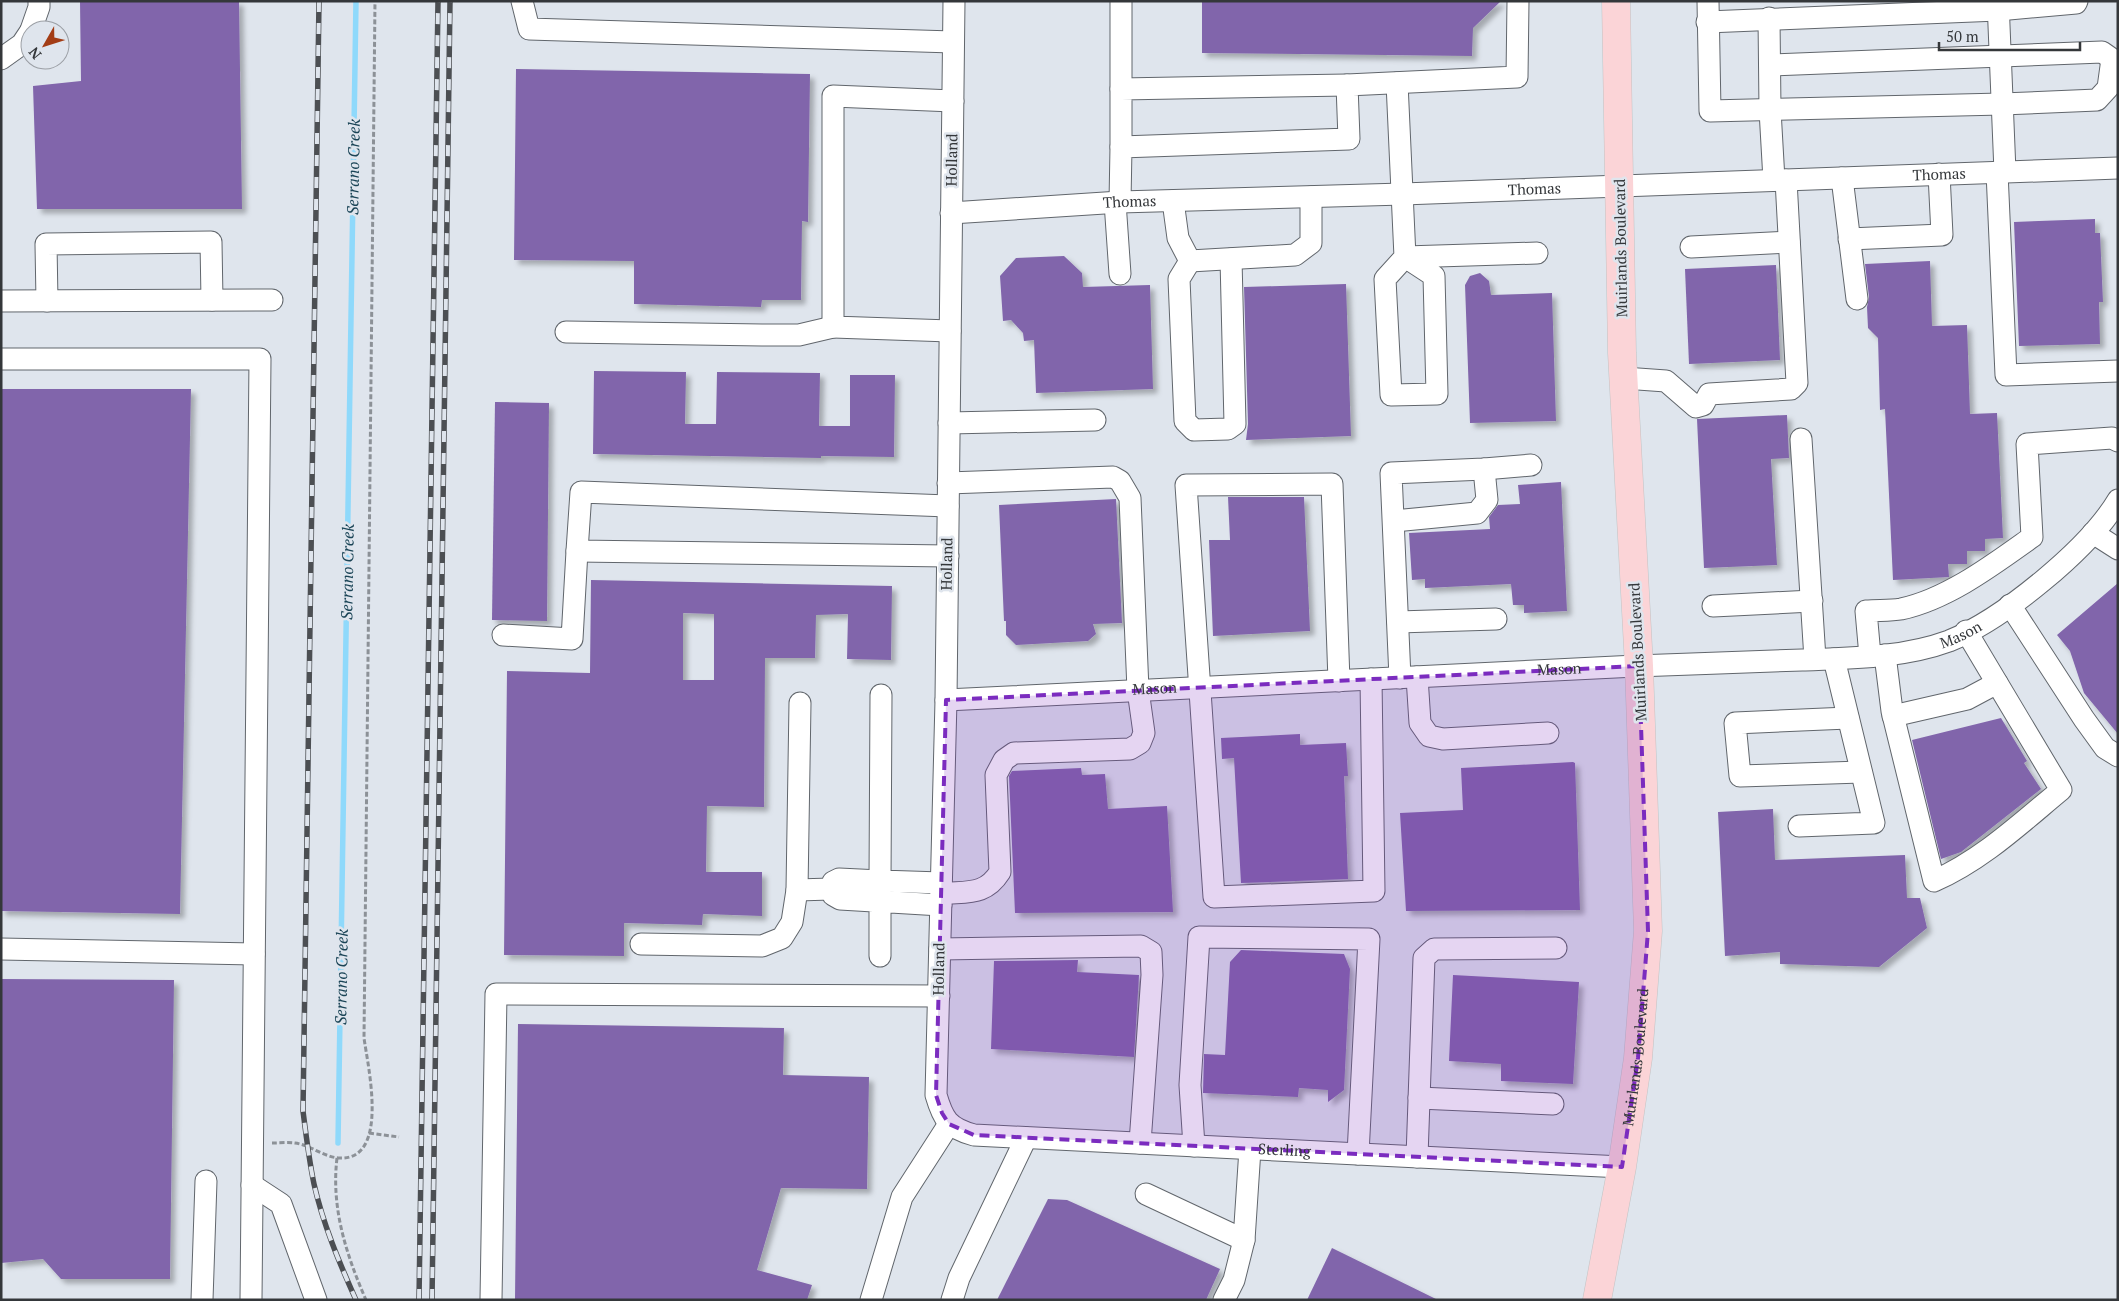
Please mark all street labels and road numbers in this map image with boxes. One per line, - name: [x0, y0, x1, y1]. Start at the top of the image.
- street label: Holland: [941, 133, 961, 187]
- street label: Thomas: [1912, 163, 1966, 184]
- street label: Thomas: [1507, 177, 1561, 199]
- street label: Muirlands Boulevard: [1609, 179, 1631, 317]
- street label: Thomas: [1102, 190, 1157, 212]
- street label: Holland: [936, 537, 956, 591]
- street label: Muirlands Boulevard: [1623, 582, 1651, 722]
- street label: Mason: [1937, 616, 1985, 653]
- street label: Mason: [1537, 657, 1582, 679]
- street label: Mason: [1132, 677, 1177, 699]
- street label: Holland: [928, 942, 948, 996]
- street label: Muirlands Boulevard: [1617, 988, 1652, 1127]
- street label: Sterling: [1258, 1138, 1312, 1161]

